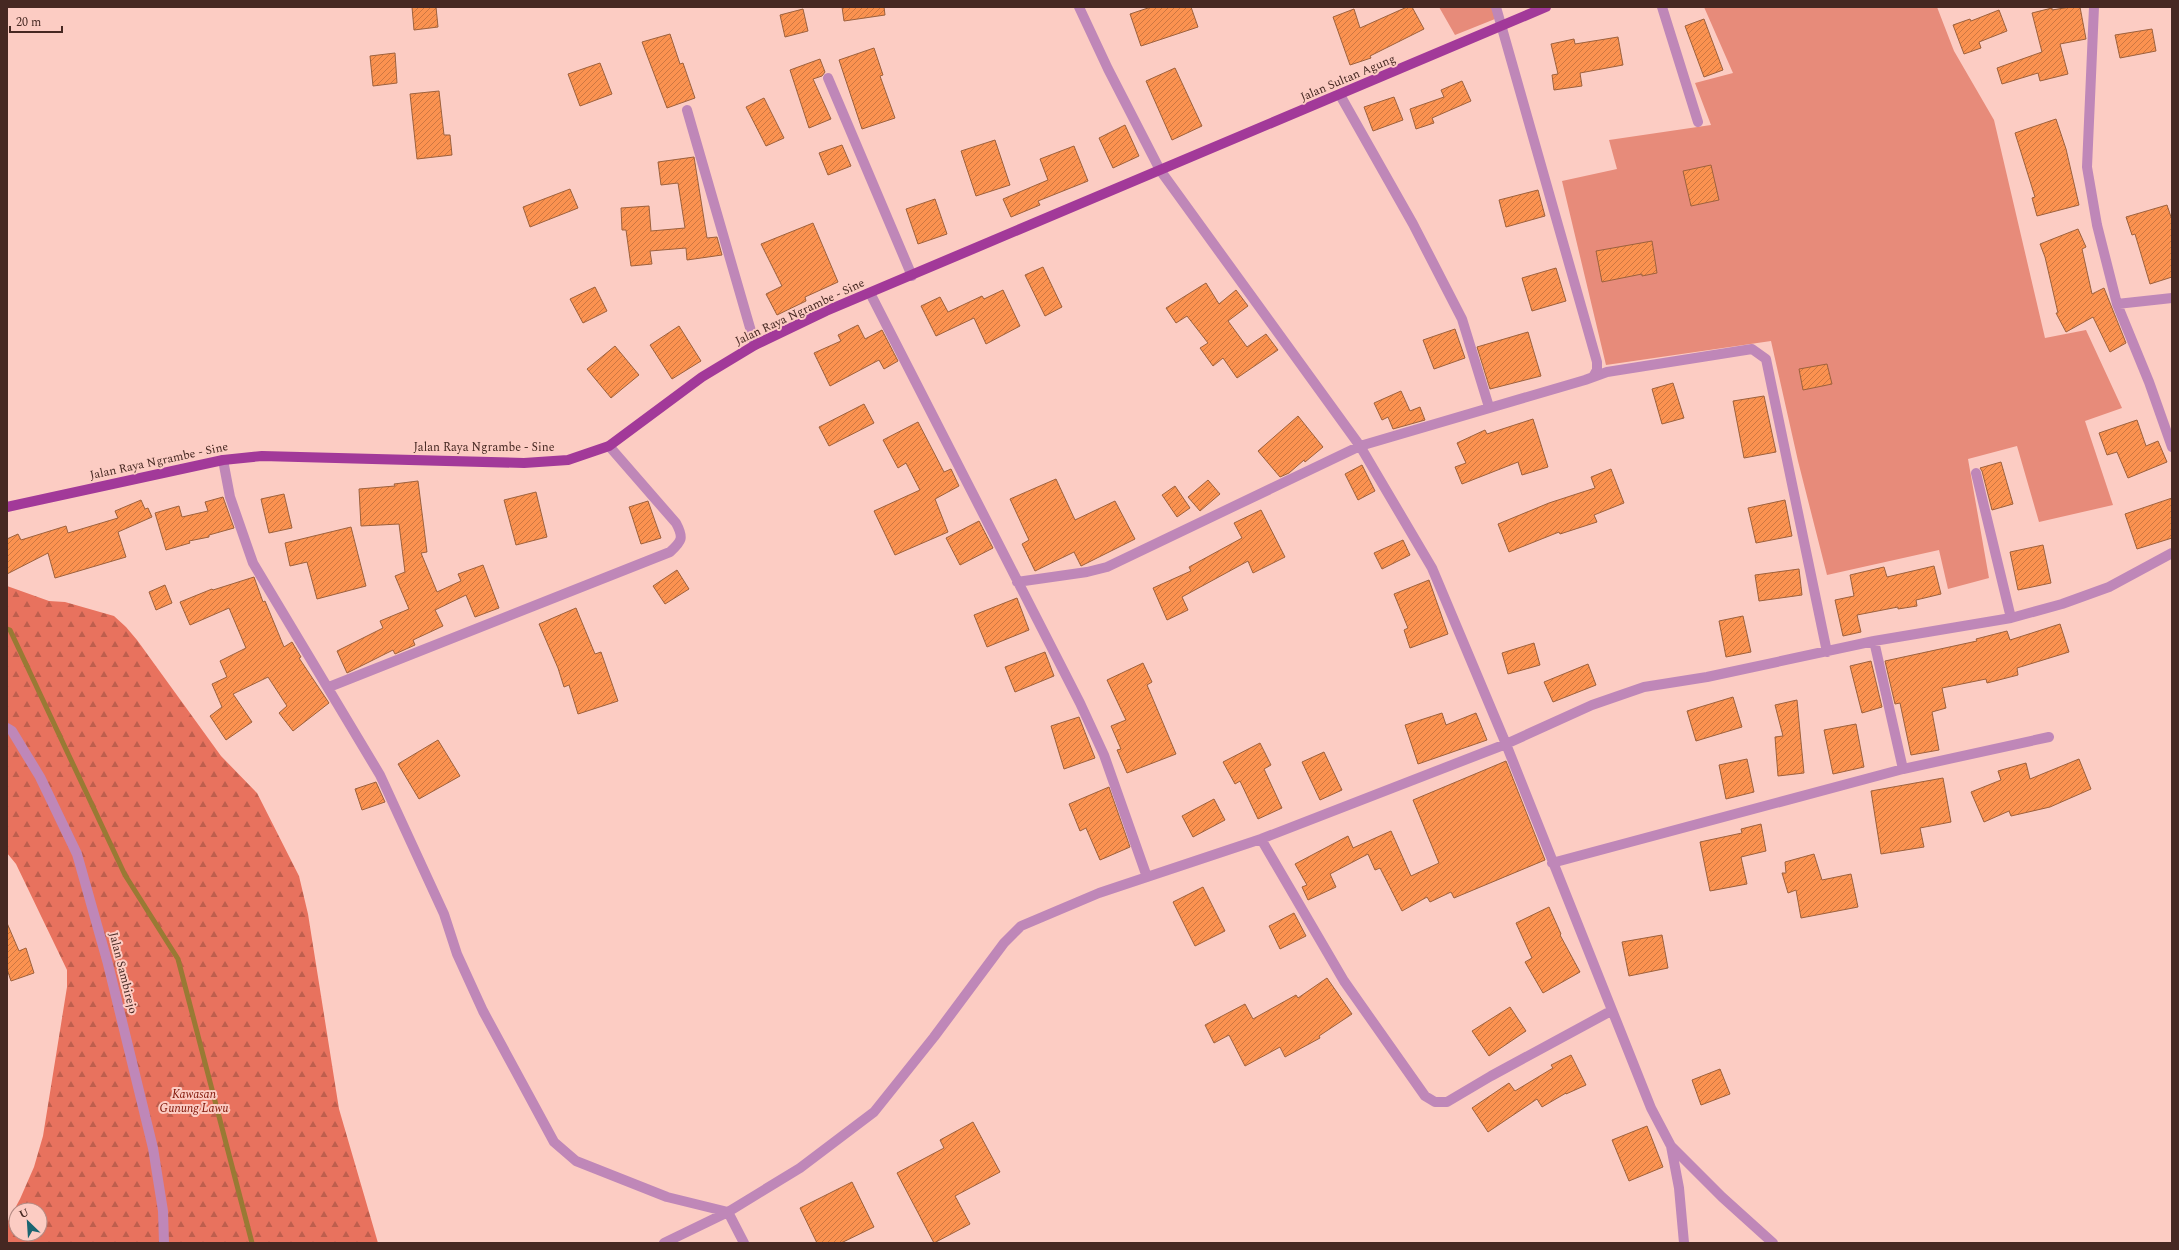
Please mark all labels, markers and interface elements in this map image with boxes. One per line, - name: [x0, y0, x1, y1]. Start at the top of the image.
- scale bar: [10, 8, 62, 34]
- text: 20 m: [16, 13, 41, 32]
- street label: Jalan Sultan Agung: [1297, 49, 1399, 107]
- street label: Jalan Raya Ngrambe - Sine: [732, 274, 868, 350]
- street label: Jalan Raya Ngrambe - Sine: [88, 437, 230, 485]
- street label: Jalan Raya Ngrambe - Sine: [414, 438, 555, 457]
- street label: Jalan Sambirejo: [104, 930, 142, 1016]
- park label: Kawasan Gunung Lawu: [160, 1085, 229, 1118]
- north arrow: [8, 1202, 48, 1242]
- text: U: [16, 1204, 32, 1223]

